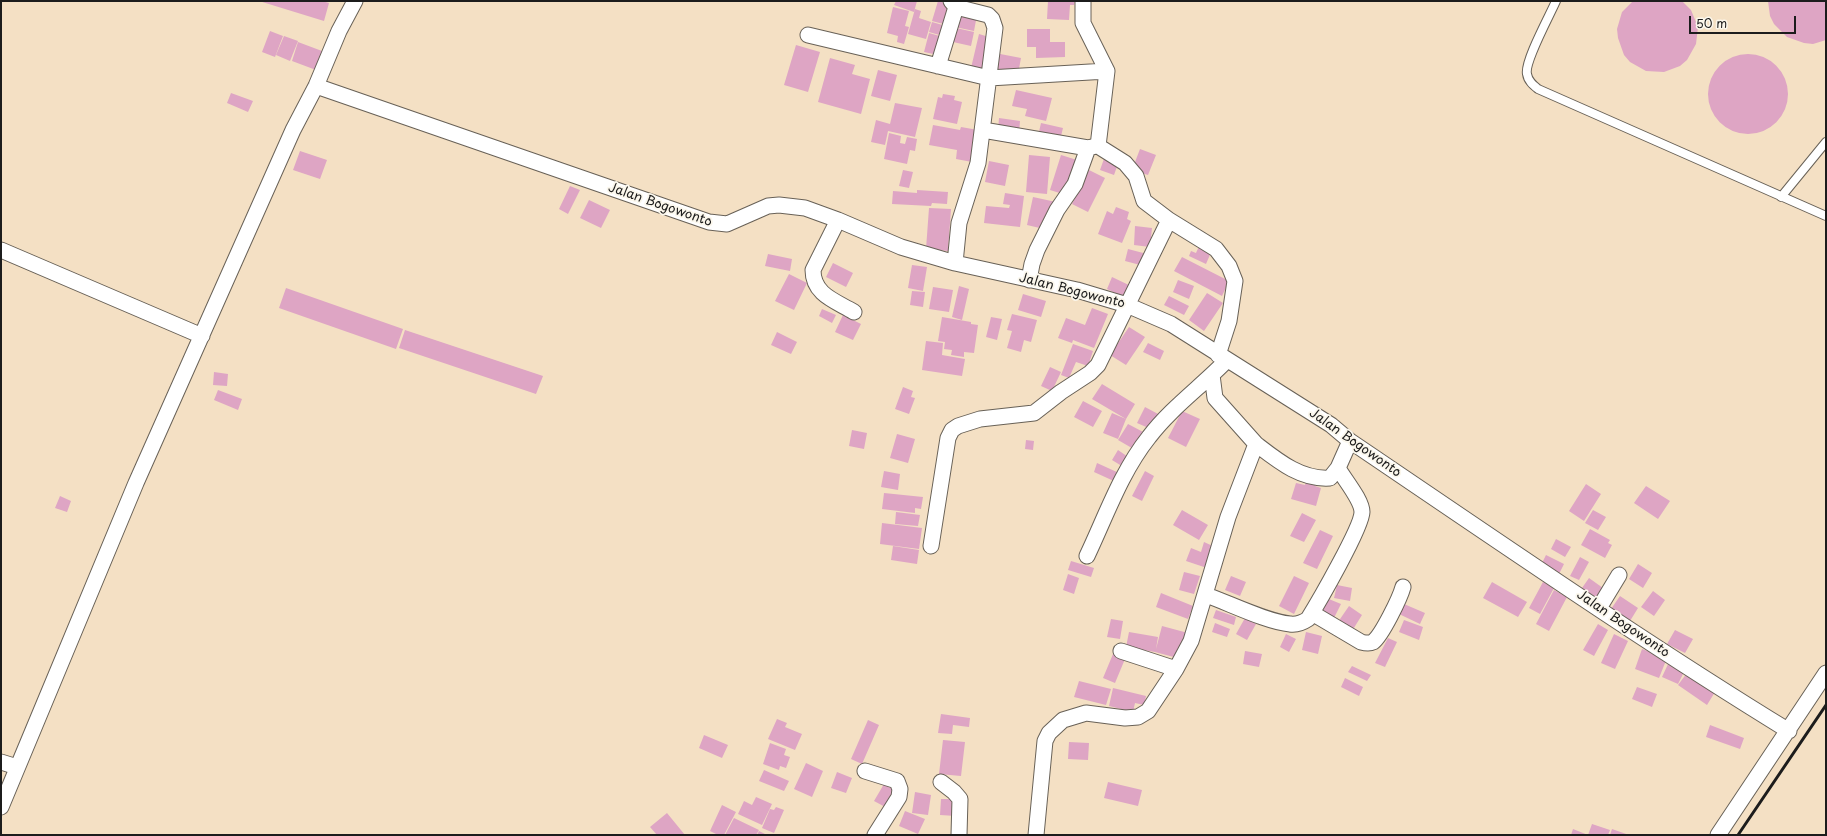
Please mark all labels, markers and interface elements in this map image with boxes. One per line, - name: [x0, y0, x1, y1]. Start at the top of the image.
- scale bar: [1691, 8, 1798, 34]
- text: 50 m: [1696, 14, 1727, 32]
- street label: Jalan Bogowonto: [606, 180, 714, 230]
- street label: Jalan Bogowonto: [1017, 270, 1127, 312]
- street label: Jalan Bogowonto: [1306, 405, 1404, 481]
- street label: Jalan Bogowonto: [1574, 587, 1672, 661]

